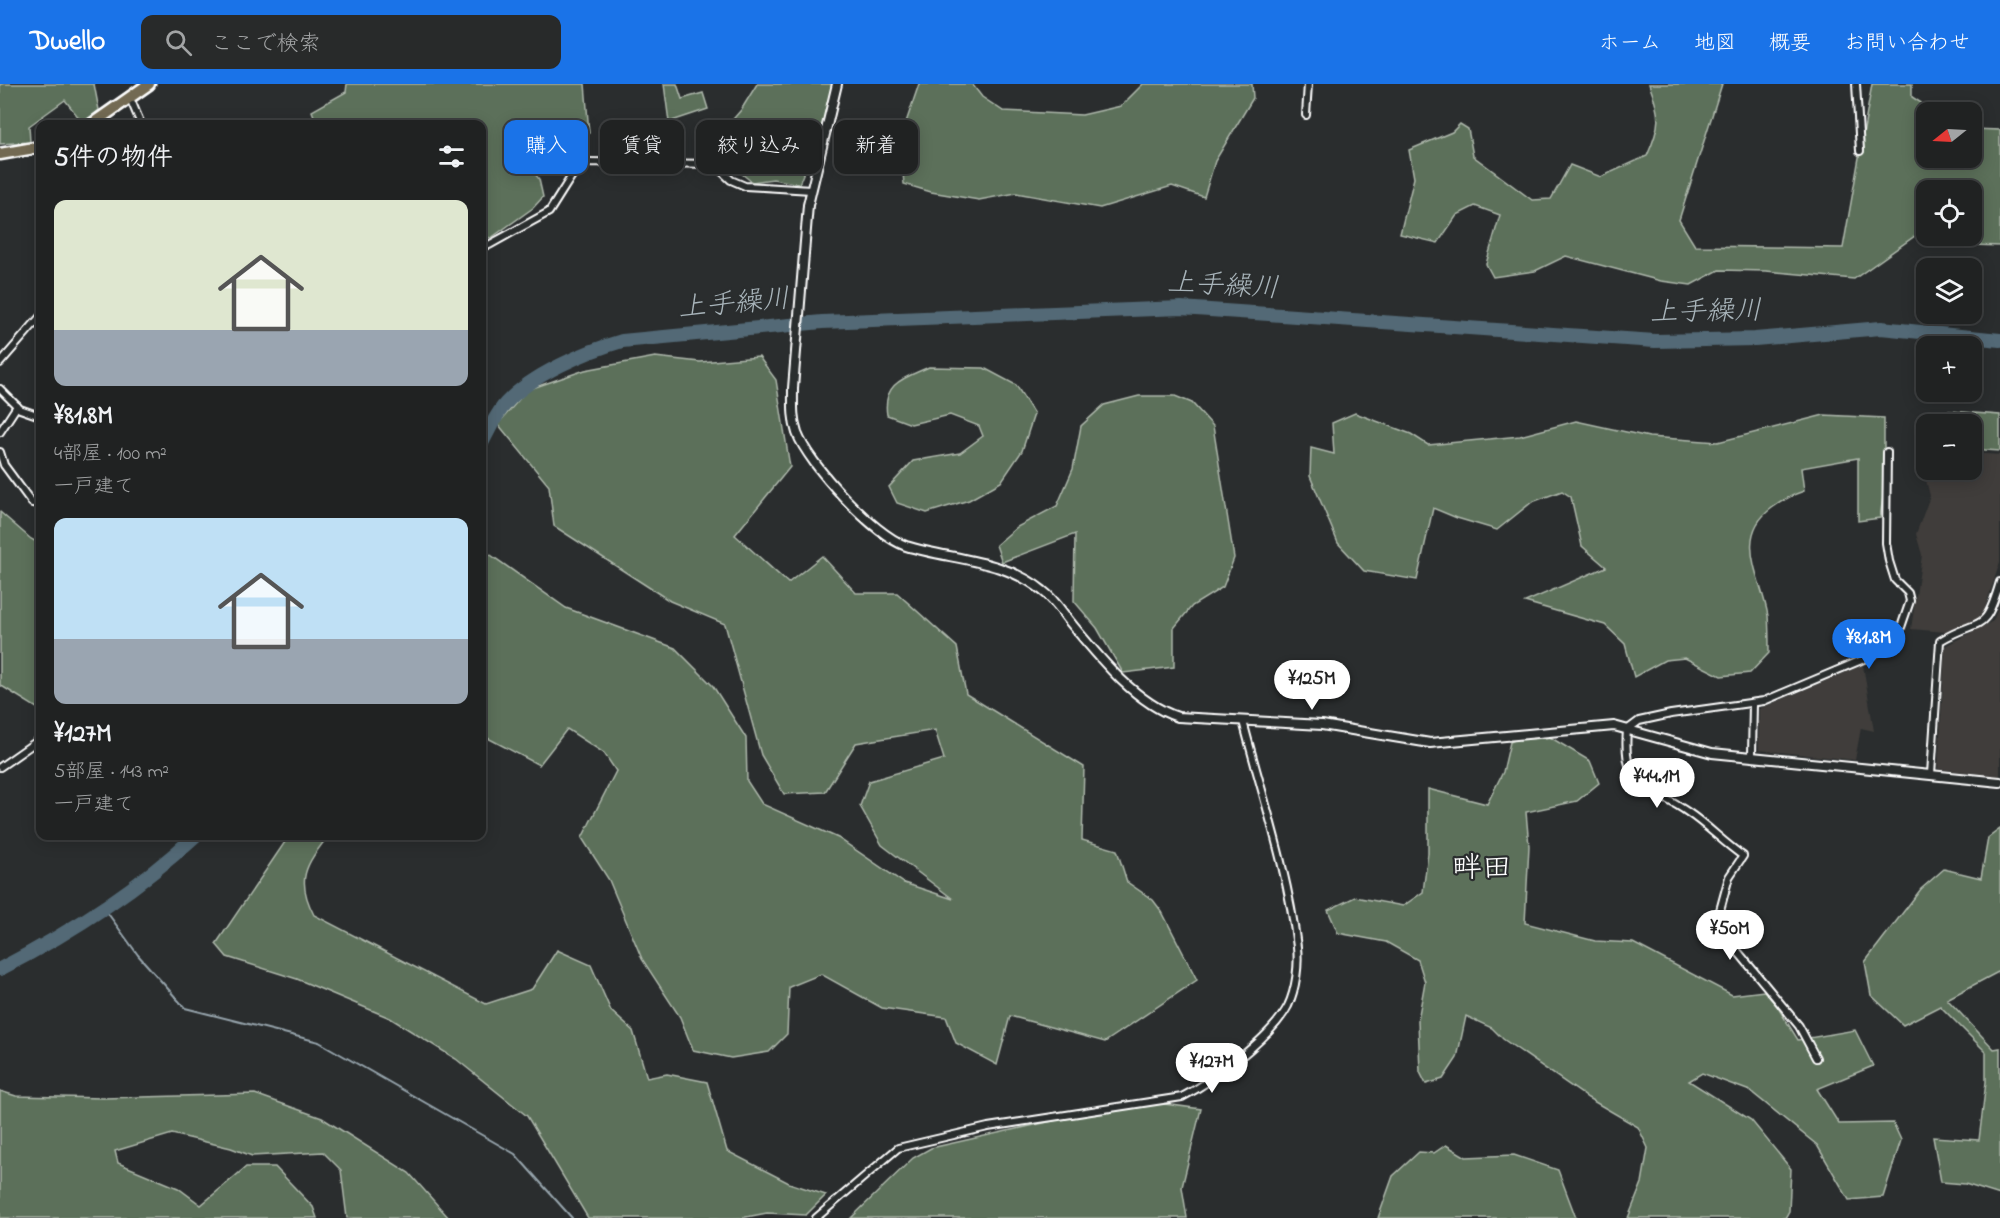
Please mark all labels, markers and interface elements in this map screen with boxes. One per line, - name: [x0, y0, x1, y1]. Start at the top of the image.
- search box: [141, 15, 561, 69]
- text: Dwello: [30, 22, 105, 63]
- icon: search: [162, 26, 195, 59]
- text: ここで検索: [210, 29, 320, 61]
- text: ホーム: [1599, 29, 1661, 59]
- text: 地図: [1694, 29, 1736, 59]
- text: 概要: [1769, 29, 1811, 59]
- text: お問い合わせ: [1844, 29, 1970, 59]
- north arrow: [1916, 102, 1982, 168]
- map controls: [1916, 102, 1982, 480]
- chip: 購入: [504, 120, 588, 174]
- chip: 賃貸: [600, 120, 684, 174]
- chip: 絞り込み: [696, 120, 822, 174]
- chip: 新着: [834, 120, 918, 174]
- text: 5件の物件: [54, 140, 173, 178]
- icon: filters: [435, 140, 468, 173]
- button: locate: [1916, 180, 1982, 246]
- icon: home: [207, 239, 315, 347]
- button: layers: [1916, 258, 1982, 324]
- water label: 上手繰川: [1166, 264, 1280, 310]
- water label: 上手繰川: [676, 280, 792, 330]
- water label: 上手繰川: [1650, 292, 1762, 334]
- button: +: [1916, 336, 1982, 402]
- text: ¥81.8M: [54, 398, 113, 436]
- button: −: [1916, 414, 1982, 480]
- text: 4部屋 · 100 m²: [54, 440, 167, 469]
- text: 一戸建て: [54, 473, 134, 502]
- icon: home: [207, 557, 315, 665]
- pin: ¥81.8M: [1820, 619, 1918, 670]
- text: ¥81.8M: [1846, 624, 1892, 653]
- pin: ¥125M: [1270, 660, 1354, 711]
- text: ¥125M: [1288, 665, 1336, 694]
- text: ¥127M: [54, 716, 112, 754]
- text: 5部屋 · 143 m²: [54, 758, 169, 787]
- pin: ¥44.1M: [1608, 758, 1706, 809]
- text: ¥44.1M: [1634, 763, 1680, 792]
- text: 一戸建て: [54, 791, 134, 820]
- district label: 畔田: [1452, 848, 1512, 892]
- pin: ¥50M: [1694, 910, 1766, 961]
- text: ¥50M: [1710, 915, 1750, 944]
- pin: ¥127M: [1170, 1043, 1254, 1094]
- text: ¥127M: [1190, 1048, 1234, 1077]

